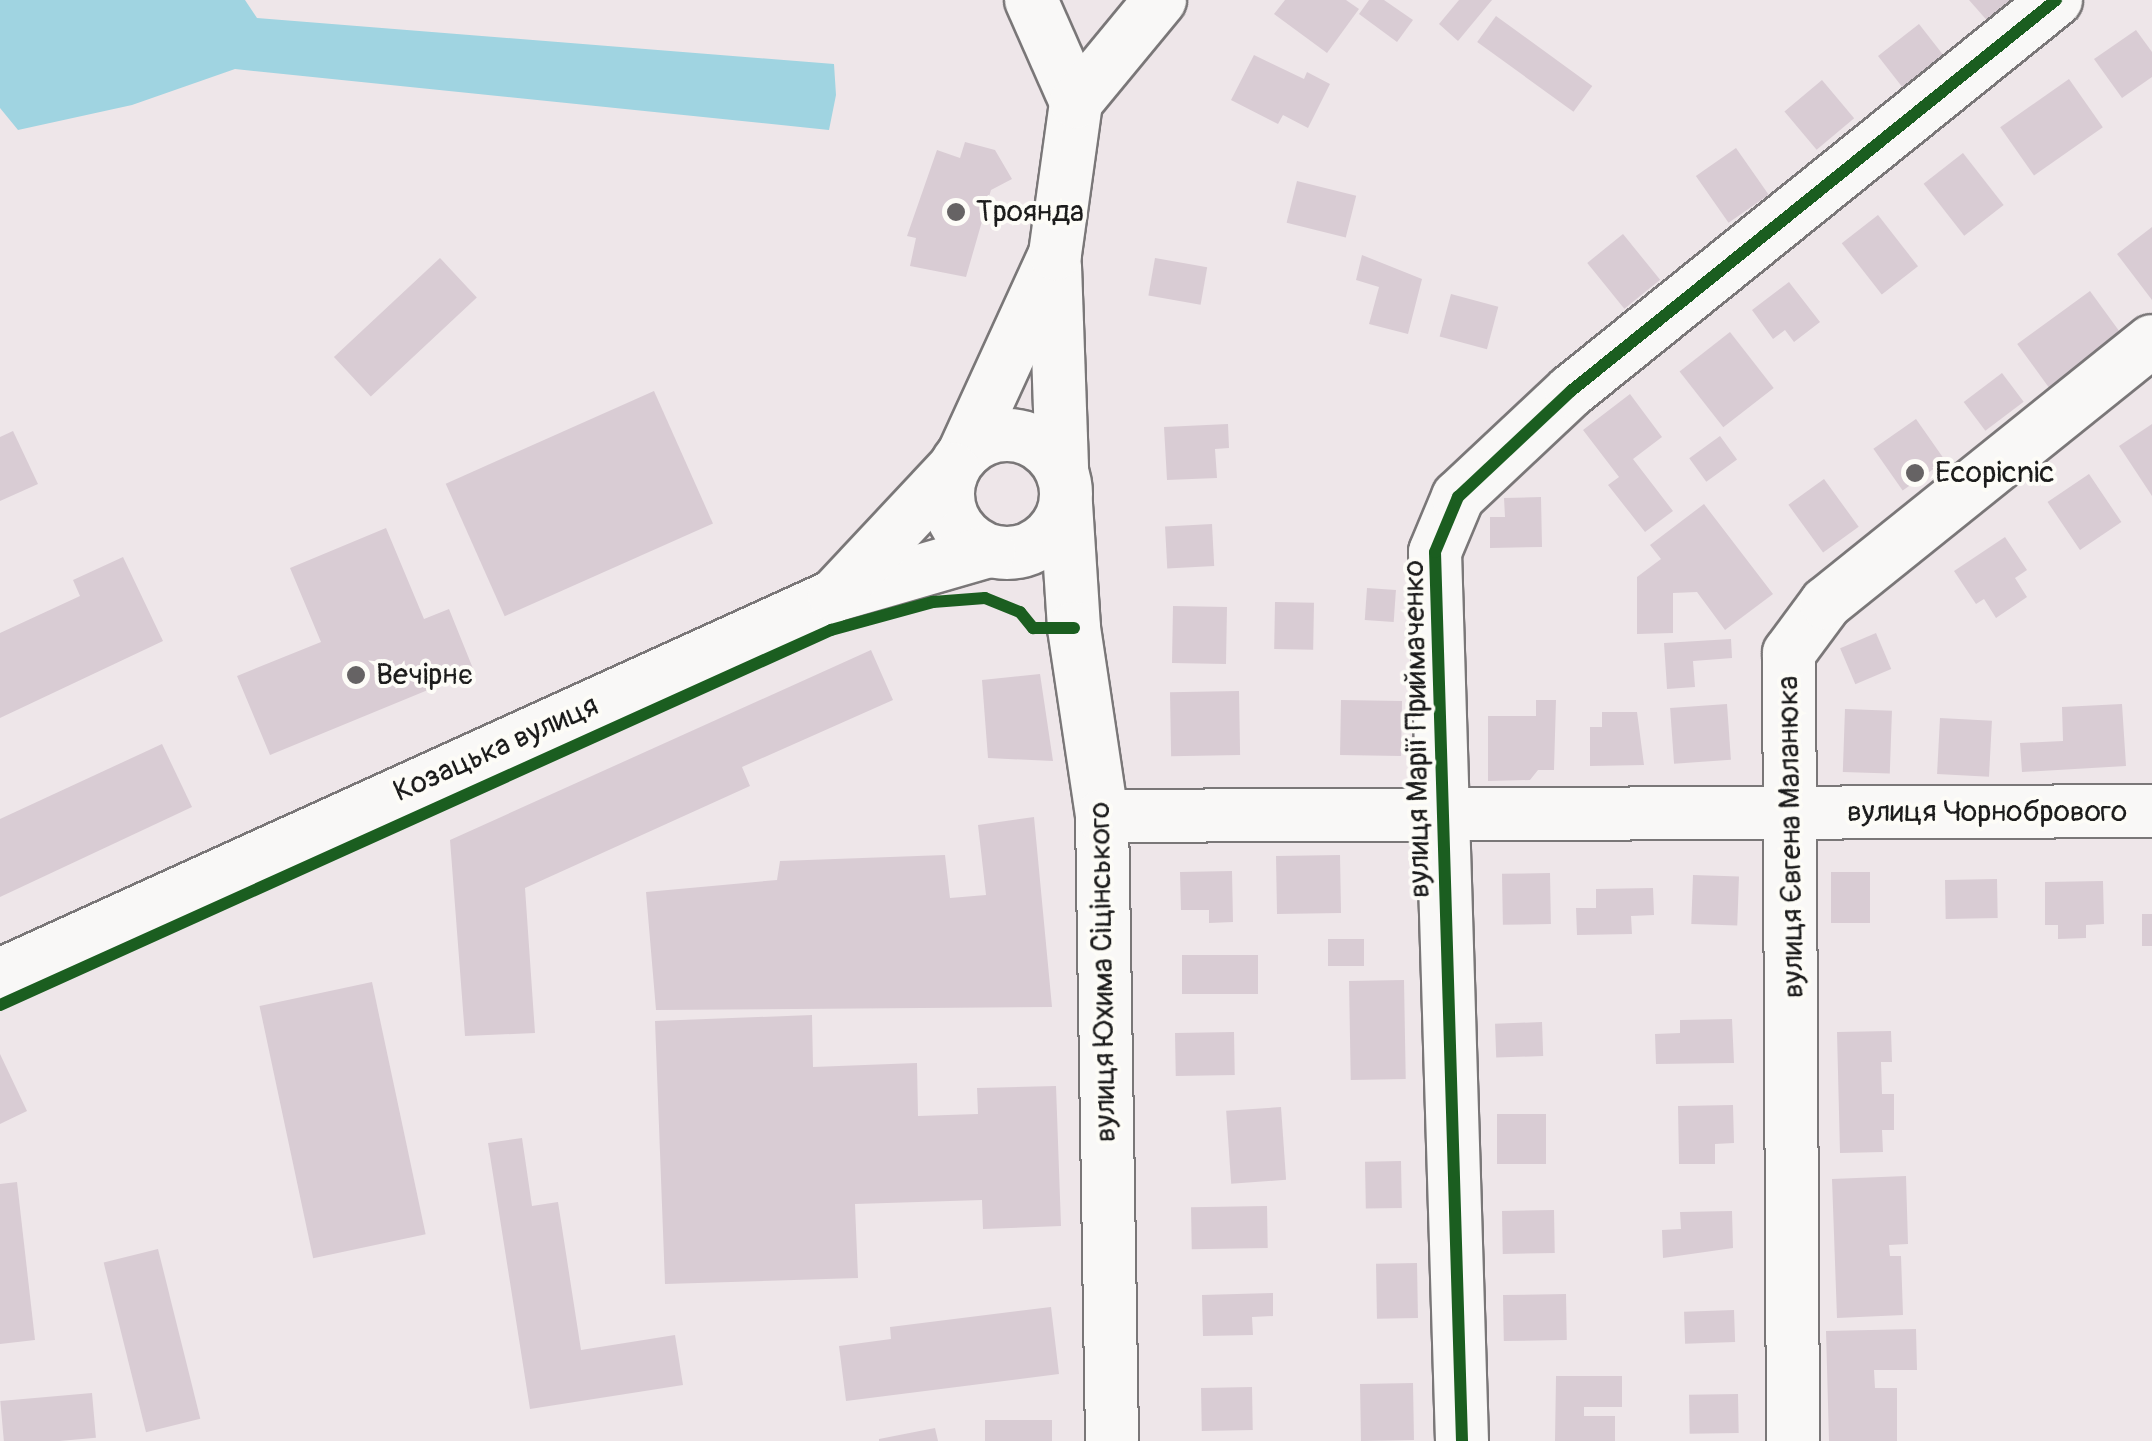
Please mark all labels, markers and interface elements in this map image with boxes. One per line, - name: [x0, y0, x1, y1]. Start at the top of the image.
- place label: Троянда: [976, 194, 1084, 230]
- marker: Троянда: [945, 201, 967, 223]
- place label: Ecopicnic: [1935, 455, 2055, 491]
- marker: Ecopicnic: [1904, 462, 1926, 484]
- street label: вулиця Марії Приймаченко: [1396, 560, 1438, 898]
- place label: Вечірнє: [376, 657, 473, 693]
- marker: Вечірнє: [345, 664, 367, 686]
- street label: вулиця Євгена Маланюка: [1770, 676, 1812, 998]
- street label: Козацька вулиця: [388, 688, 604, 810]
- street label: вулиця Чорнобрового: [1847, 794, 2127, 830]
- street label: вулиця Юхима Сіцінського: [1082, 801, 1124, 1143]

